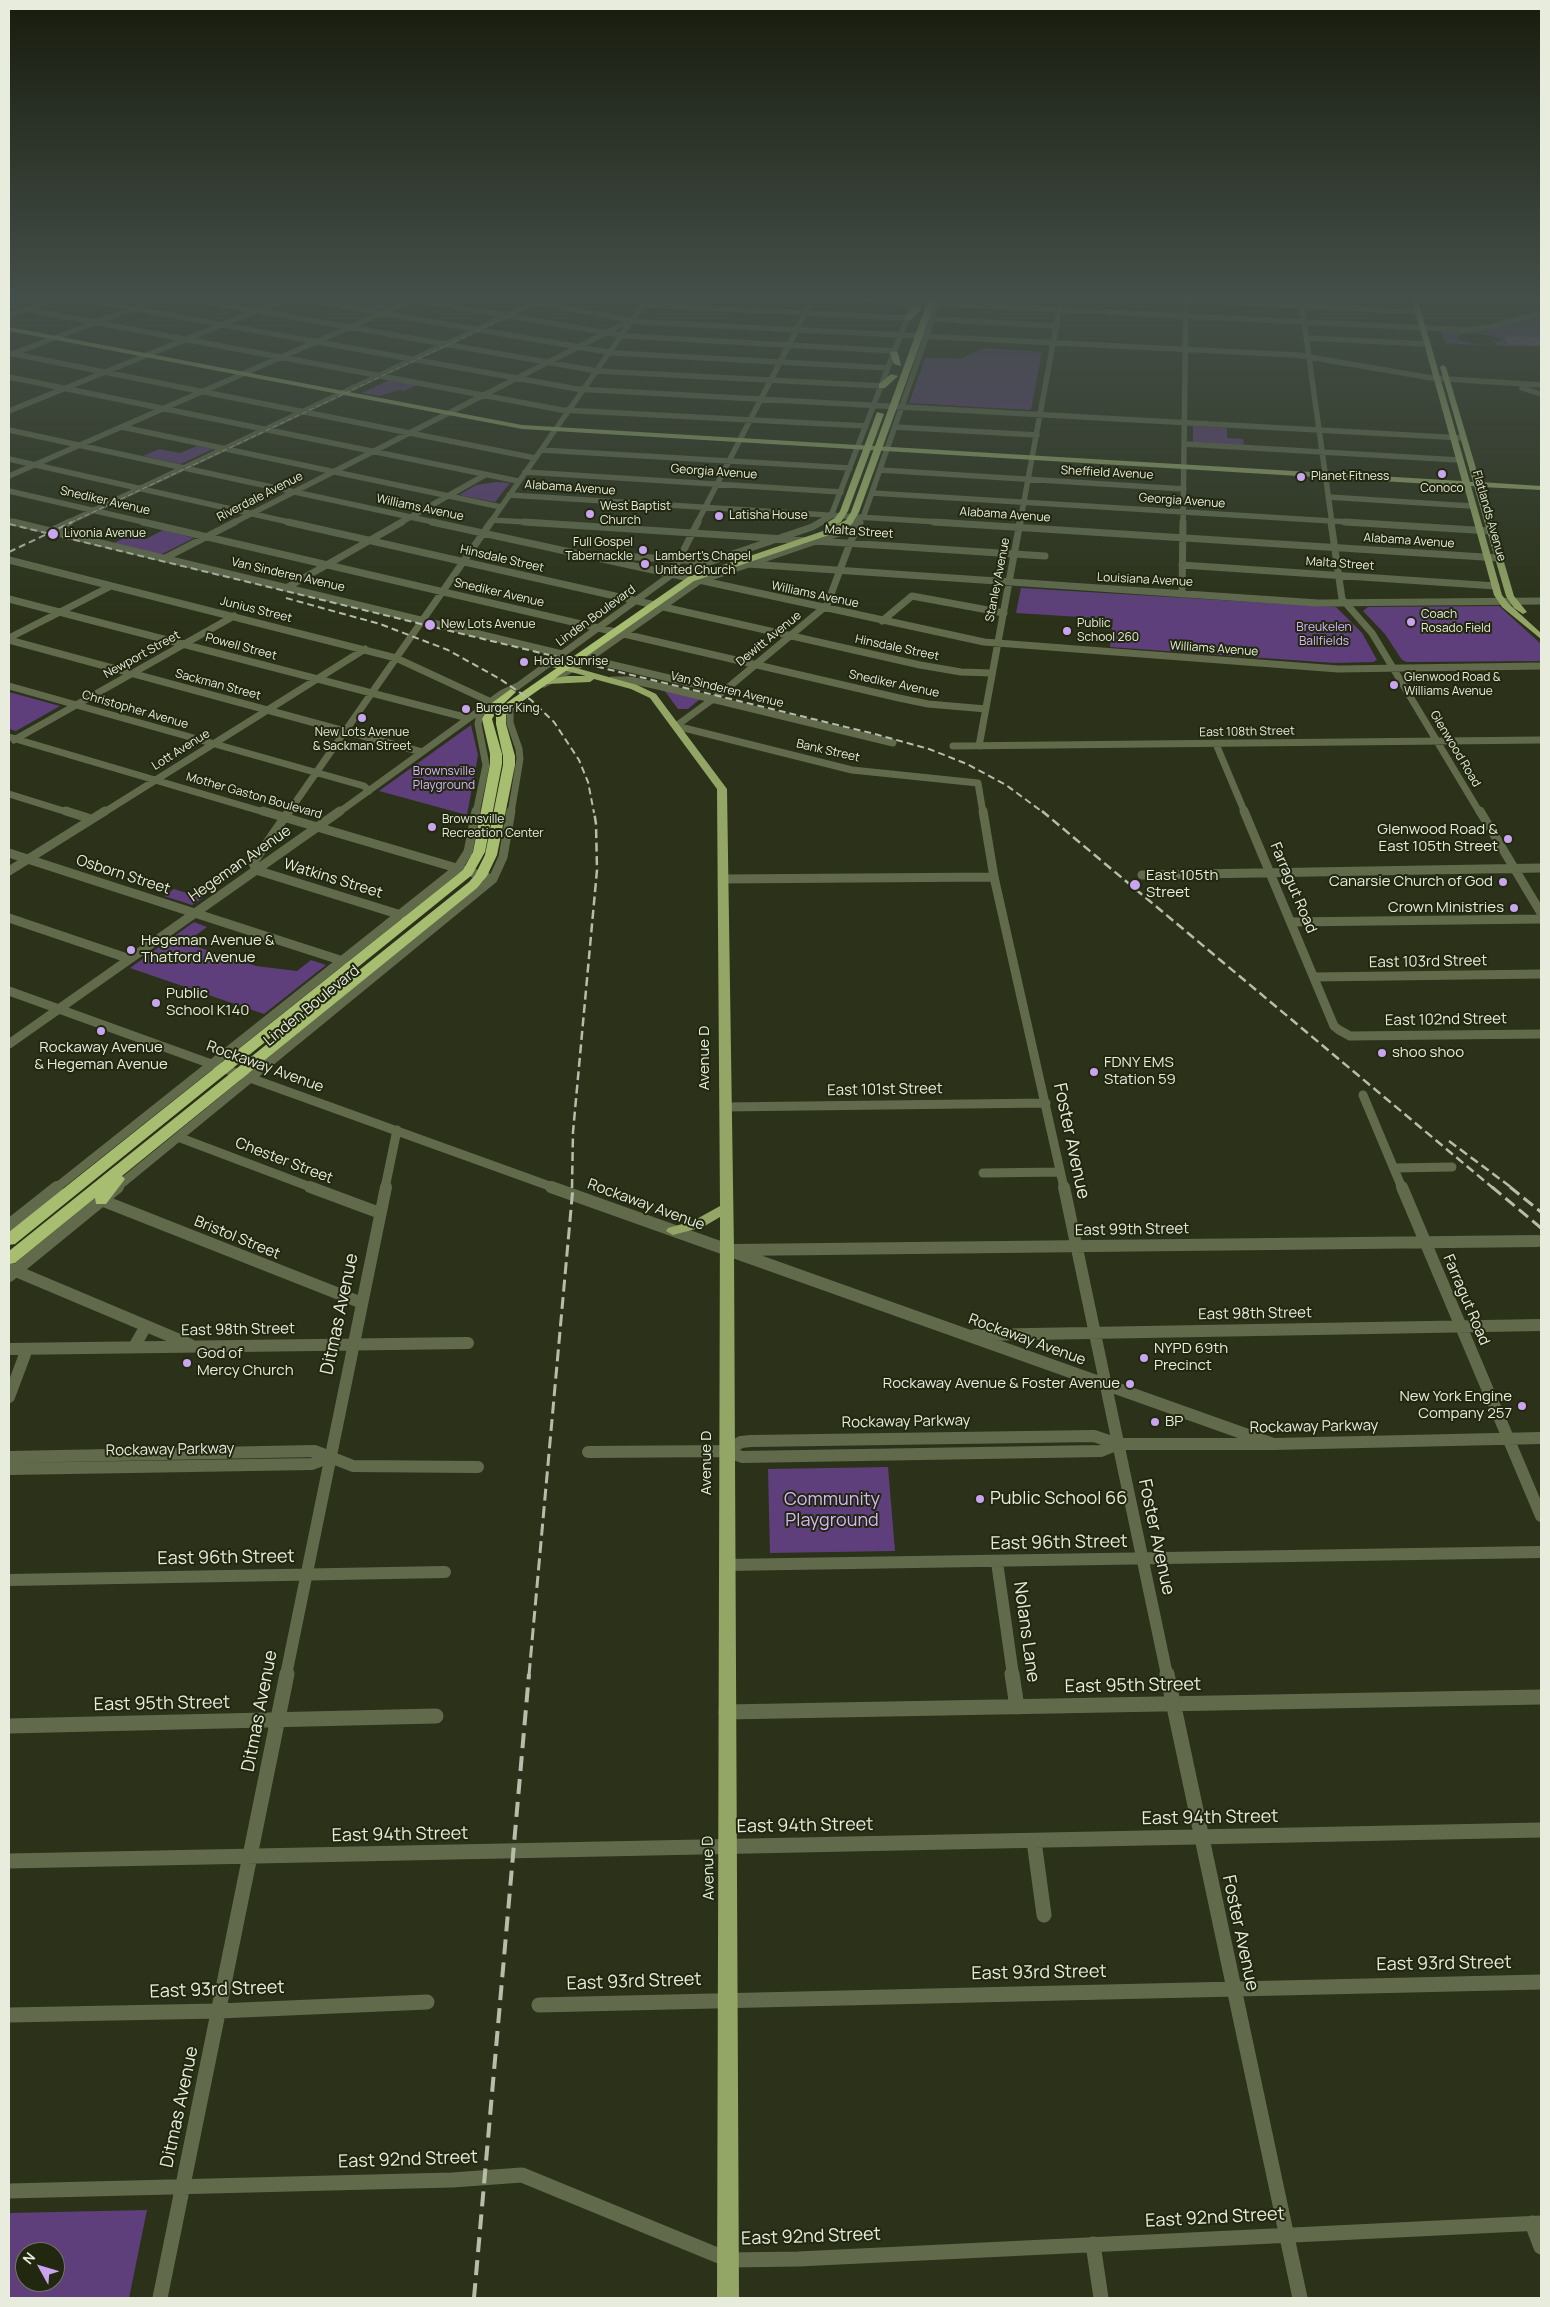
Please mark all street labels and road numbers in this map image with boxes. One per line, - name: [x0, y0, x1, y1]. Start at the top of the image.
- street label: Georgia Avenue: [670, 462, 758, 482]
- street label: Sheffield Avenue: [1060, 463, 1154, 483]
- street label: Riverdale Avenue: [215, 469, 305, 525]
- street label: Flatlands Avenue: [1469, 469, 1509, 563]
- street label: Alabama Avenue: [524, 478, 616, 498]
- street label: Snediker Avenue: [59, 484, 151, 518]
- street label: Georgia Avenue: [1138, 491, 1226, 511]
- street label: Williams Avenue: [375, 492, 465, 524]
- street label: Alabama Avenue: [959, 505, 1051, 525]
- street label: Malta Street: [824, 522, 894, 542]
- street label: Alabama Avenue: [1363, 531, 1455, 551]
- street label: Stanley Avenue: [983, 537, 1013, 623]
- street label: Hinsdale Street: [459, 542, 545, 576]
- street label: Malta Street: [1305, 554, 1375, 574]
- street label: Van Sinderen Avenue: [230, 555, 346, 595]
- street label: Louisiana Avenue: [1097, 570, 1193, 590]
- street label: Snediker Avenue: [453, 576, 545, 610]
- street label: Williams Avenue: [770, 579, 860, 611]
- street label: Linden Boulevard: [554, 582, 638, 650]
- street label: Junius Street: [219, 594, 293, 626]
- street label: Dewitt Avenue: [734, 608, 804, 670]
- street label: Newport Street: [101, 628, 183, 682]
- street label: Powell Street: [204, 631, 278, 663]
- street label: Hinsdale Street: [854, 632, 940, 664]
- street label: Williams Avenue: [1169, 639, 1259, 659]
- street label: Sackman Street: [174, 667, 262, 703]
- street label: Snediker Avenue: [847, 667, 941, 701]
- street label: Van Sinderen Avenue: [669, 669, 785, 711]
- street label: Christopher Avenue: [80, 688, 190, 732]
- street label: Glenwood Road: [1427, 708, 1483, 790]
- street label: East 108th Street: [1199, 724, 1295, 740]
- street label: Lott Avenue: [149, 727, 213, 773]
- street label: Bank Street: [795, 737, 861, 765]
- street label: Mother Gaston Boulevard: [185, 770, 323, 822]
- street label: Hegeman Avenue: [185, 822, 295, 906]
- street label: Farragut Road: [1266, 840, 1320, 936]
- street label: Osborn Street: [74, 851, 172, 899]
- street label: Watkins Street: [281, 855, 385, 903]
- street label: East 103rd Street: [1369, 952, 1487, 972]
- street label: Linden Boulevard: [261, 962, 363, 1050]
- street label: East 102nd Street: [1385, 1010, 1507, 1030]
- street label: Avenue D: [696, 1026, 714, 1090]
- street label: Rockaway Avenue: [204, 1037, 326, 1097]
- street label: East 101st Street: [827, 1080, 943, 1100]
- street label: Foster Avenue: [1048, 1081, 1094, 1201]
- street label: Chester Street: [233, 1134, 335, 1188]
- street label: Rockaway Avenue: [585, 1175, 707, 1235]
- street label: Bristol Street: [191, 1213, 283, 1263]
- street label: East 99th Street: [1075, 1220, 1189, 1240]
- street label: Ditmas Avenue: [317, 1251, 363, 1377]
- street label: Farragut Road: [1439, 1252, 1493, 1348]
- street label: East 98th Street: [1198, 1304, 1312, 1324]
- street label: Rockaway Avenue: [966, 1310, 1088, 1370]
- street label: East 98th Street: [181, 1320, 295, 1340]
- street label: Rockaway Parkway: [841, 1412, 971, 1432]
- street label: Rockaway Parkway: [1249, 1417, 1379, 1437]
- street label: Avenue D: [698, 1431, 716, 1495]
- street label: Rockaway Parkway: [105, 1440, 235, 1460]
- street label: Foster Avenue: [1133, 1477, 1179, 1597]
- street label: East 96th Street: [990, 1531, 1128, 1555]
- street label: East 96th Street: [157, 1546, 295, 1570]
- street label: Nolans Lane: [1008, 1580, 1044, 1684]
- street label: Ditmas Avenue: [238, 1648, 282, 1774]
- street label: East 95th Street: [1065, 1674, 1201, 1698]
- street label: East 95th Street: [94, 1692, 230, 1716]
- street label: East 94th Street: [1141, 1806, 1279, 1830]
- street label: East 94th Street: [736, 1814, 874, 1838]
- street label: East 94th Street: [331, 1823, 469, 1847]
- street label: Avenue D: [699, 1836, 719, 1900]
- street label: Foster Avenue: [1217, 1873, 1263, 1993]
- street label: East 93rd Street: [1376, 1952, 1512, 1976]
- street label: East 93rd Street: [971, 1961, 1107, 1985]
- street label: East 93rd Street: [566, 1969, 702, 1995]
- street label: East 93rd Street: [149, 1977, 285, 2003]
- street label: Ditmas Avenue: [157, 2044, 203, 2170]
- street label: East 92nd Street: [338, 2147, 478, 2173]
- street label: East 92nd Street: [1145, 2204, 1285, 2232]
- street label: East 92nd Street: [741, 2224, 881, 2250]

